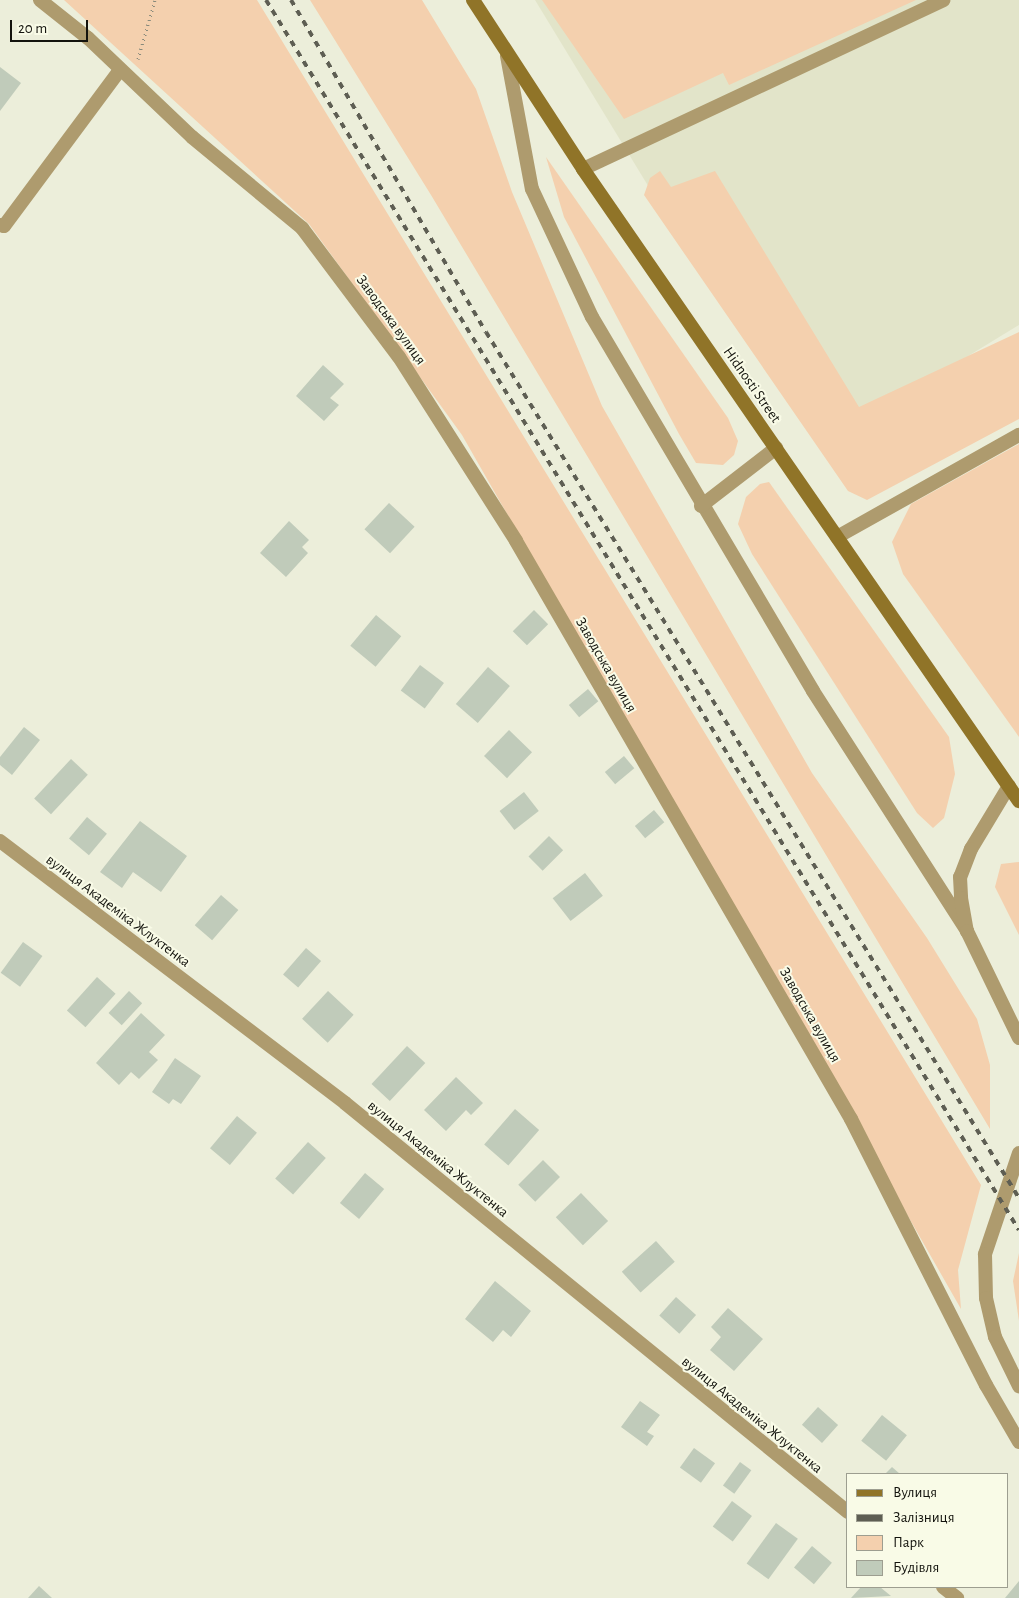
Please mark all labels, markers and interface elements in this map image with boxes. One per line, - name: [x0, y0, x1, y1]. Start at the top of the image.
- scale bar: [12, 10, 90, 42]
- text: 20 m: [18, 21, 47, 36]
- street label: Заводська вулиця: [352, 272, 430, 368]
- street label: Hidnosti Street: [719, 344, 785, 426]
- street label: Заводська вулиця: [572, 614, 640, 716]
- street label: вулиця Академіка Жлуктенка: [42, 851, 194, 971]
- street label: Заводська вулиця: [776, 964, 844, 1066]
- street label: вулиця Академіка Жлуктенка: [364, 1097, 512, 1221]
- street label: вулиця Академіка Жлуктенка: [678, 1353, 826, 1477]
- legend: [846, 1473, 1009, 1588]
- text: Вулиця: [893, 1485, 937, 1500]
- text: Залізниця: [893, 1510, 954, 1525]
- text: Парк: [893, 1535, 924, 1550]
- text: Будівля: [893, 1560, 939, 1575]

